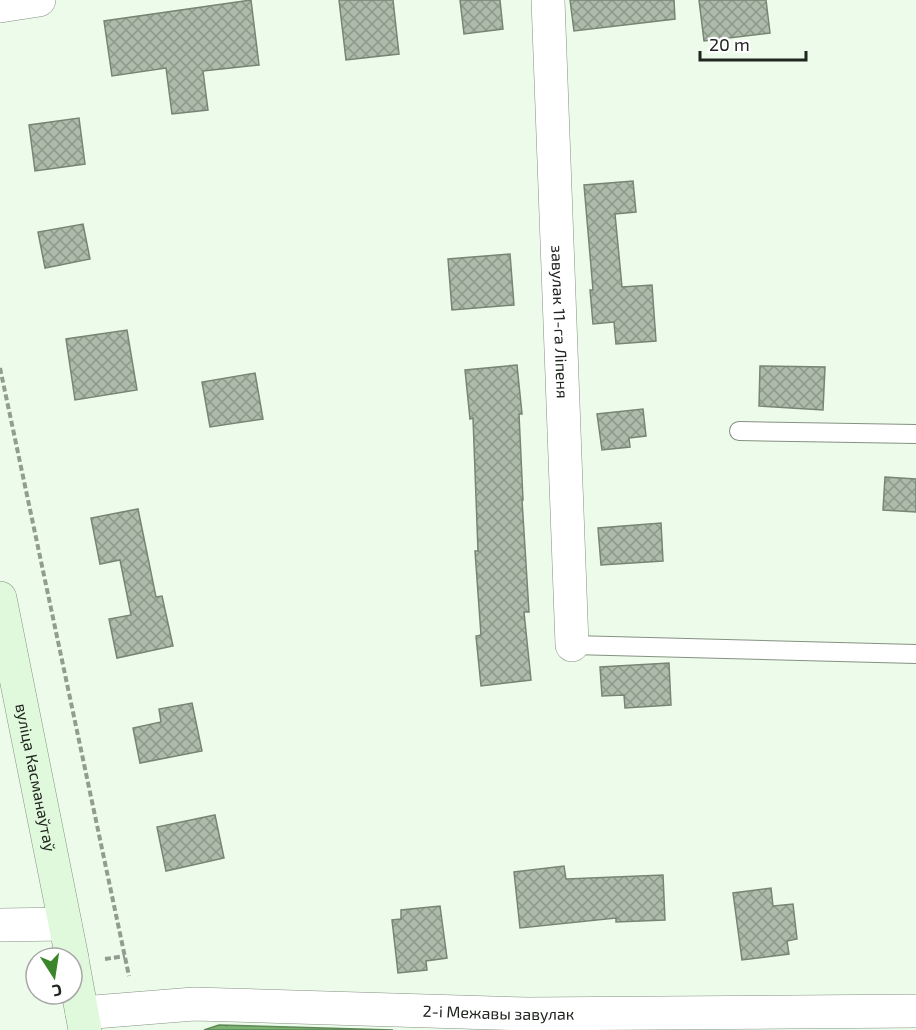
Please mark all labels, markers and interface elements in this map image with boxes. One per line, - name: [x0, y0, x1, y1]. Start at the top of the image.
- scale bar: [700, 24, 806, 62]
- text: 20 m: [709, 33, 750, 55]
- street label: завулак 11-га Ліпеня: [548, 245, 573, 399]
- street label: вуліца Касманаўтаў: [12, 702, 61, 854]
- north arrow: [24, 946, 84, 1006]
- text: С: [51, 981, 64, 1001]
- street label: 2-і Межавы завулак: [422, 1001, 575, 1024]

